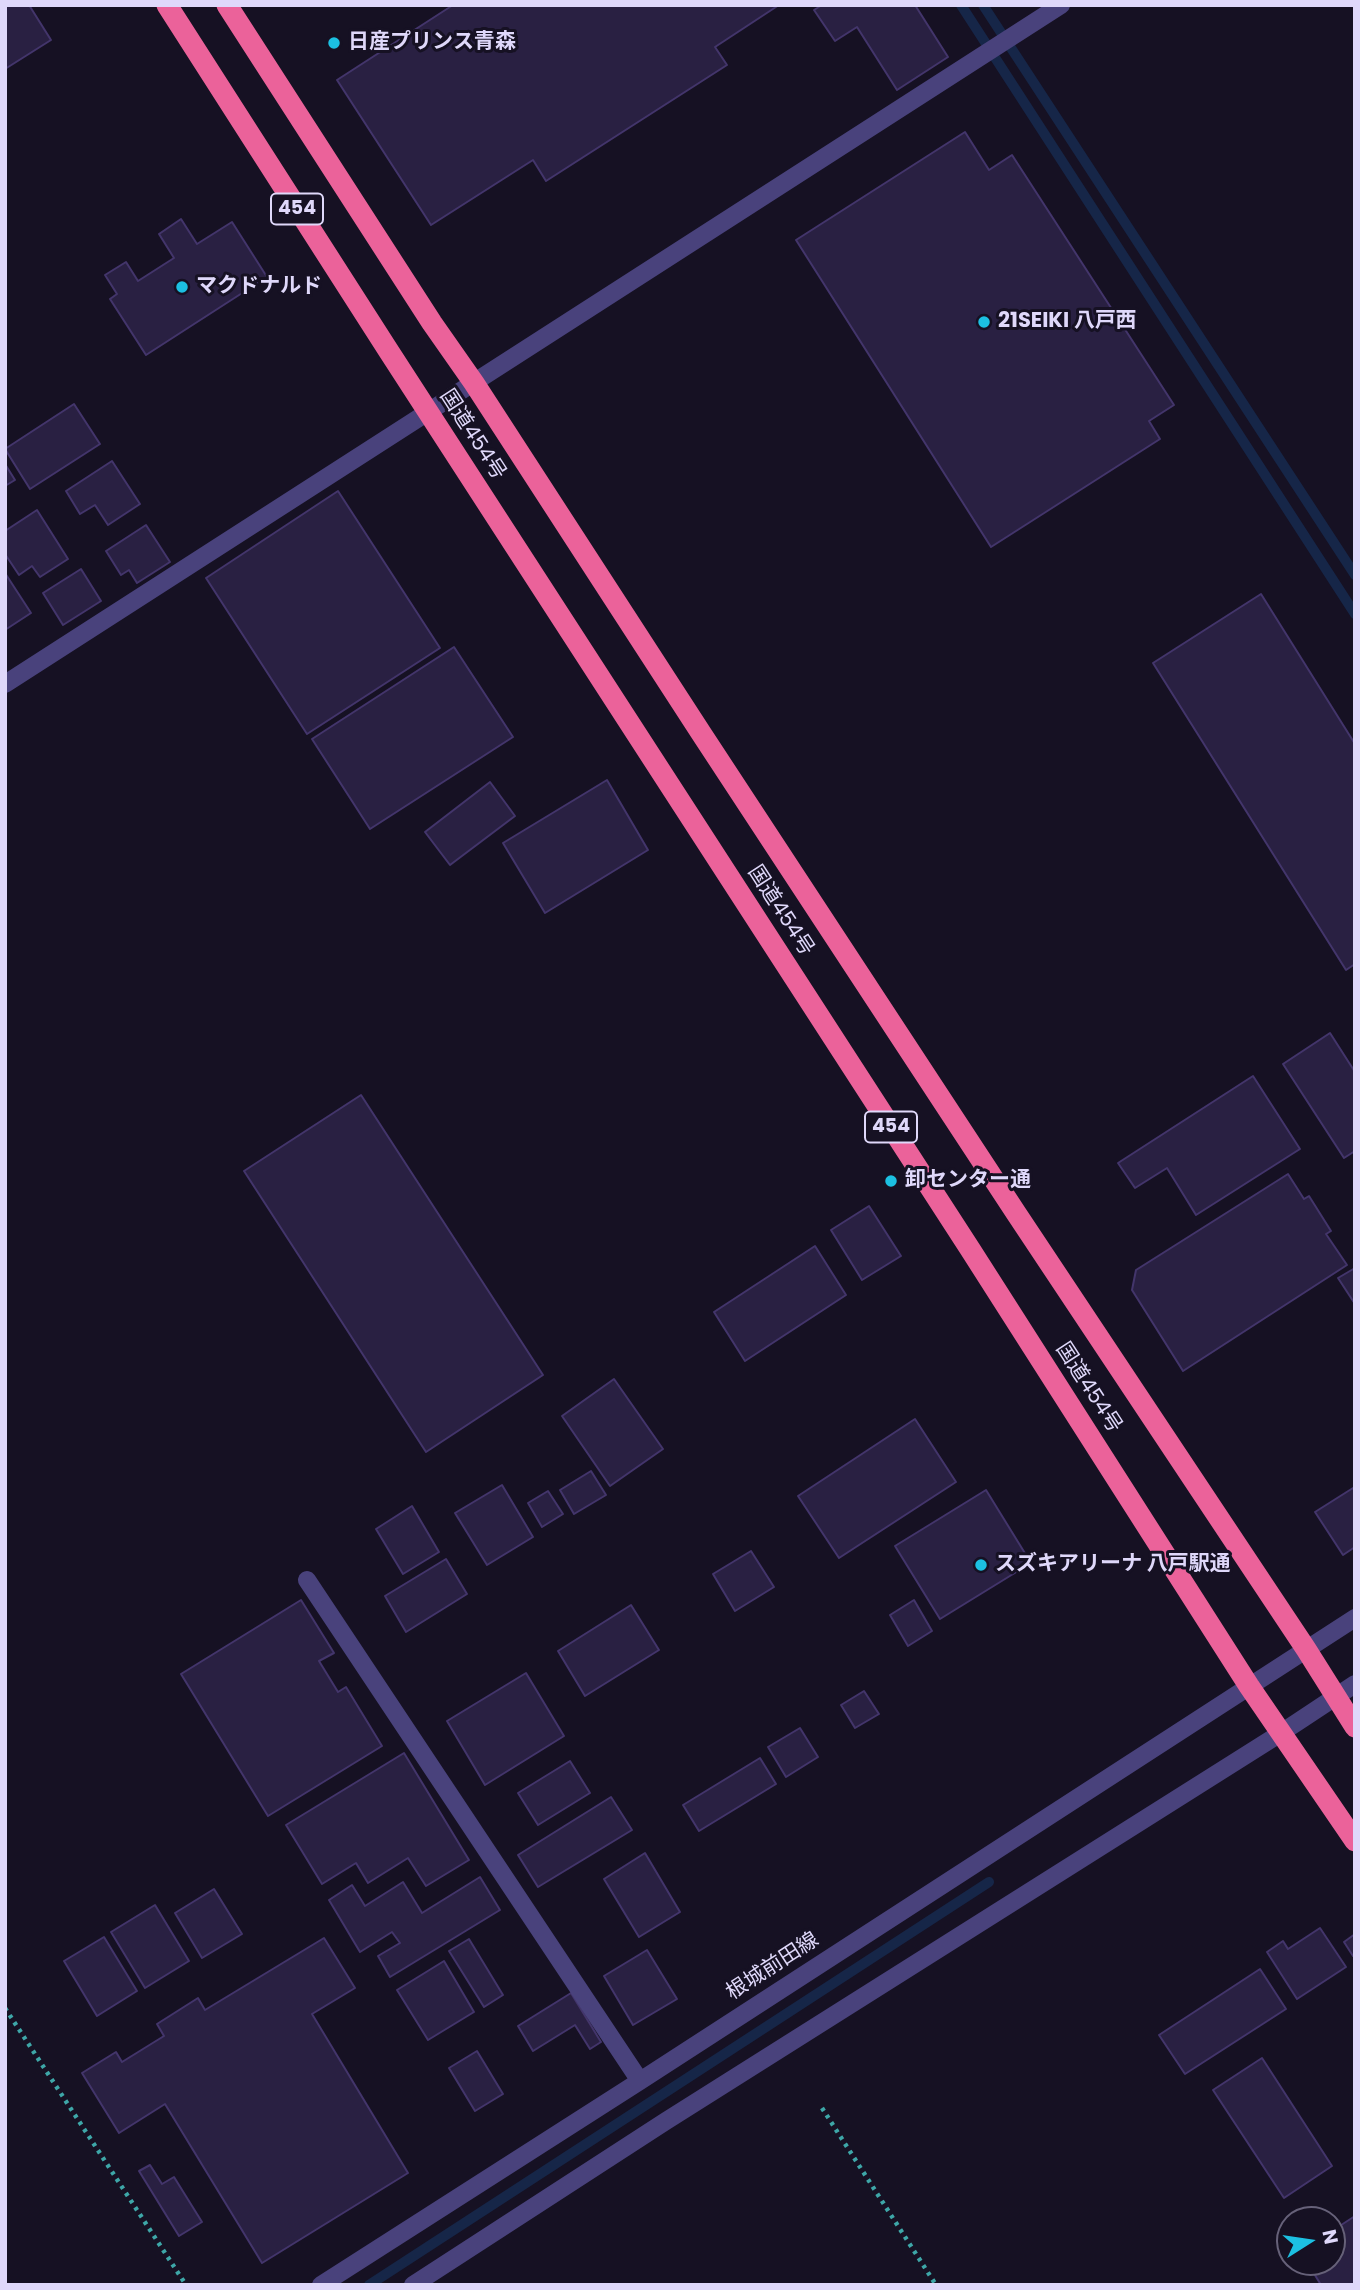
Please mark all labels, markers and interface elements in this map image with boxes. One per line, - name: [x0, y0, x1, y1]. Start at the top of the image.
- place label: 日産プリンス青森: [348, 30, 516, 56]
- marker: 日産プリンス青森: [326, 35, 342, 51]
- road number: 454: [271, 194, 323, 224]
- place label: マクドナルド: [196, 274, 322, 300]
- marker: マクドナルド: [174, 279, 190, 295]
- place label: 21SEIKI 八戸西: [998, 309, 1137, 335]
- marker: 21SEIKI 八戸西: [976, 314, 992, 330]
- street label: 国道454号: [433, 385, 511, 485]
- street label: 国道454号: [741, 861, 819, 961]
- road number: 454: [865, 1112, 917, 1142]
- place label: 卸センター通: [905, 1168, 1031, 1194]
- marker: 卸センター通: [883, 1173, 899, 1189]
- street label: 国道454号: [1049, 1338, 1127, 1438]
- place label: スズキアリーナ 八戸駅通: [995, 1552, 1230, 1578]
- marker: スズキアリーナ 八戸駅通: [973, 1557, 989, 1573]
- street label: 根城前田線: [722, 1928, 824, 2006]
- north arrow: [1276, 2206, 1346, 2276]
- text: N: [1315, 2227, 1345, 2247]

